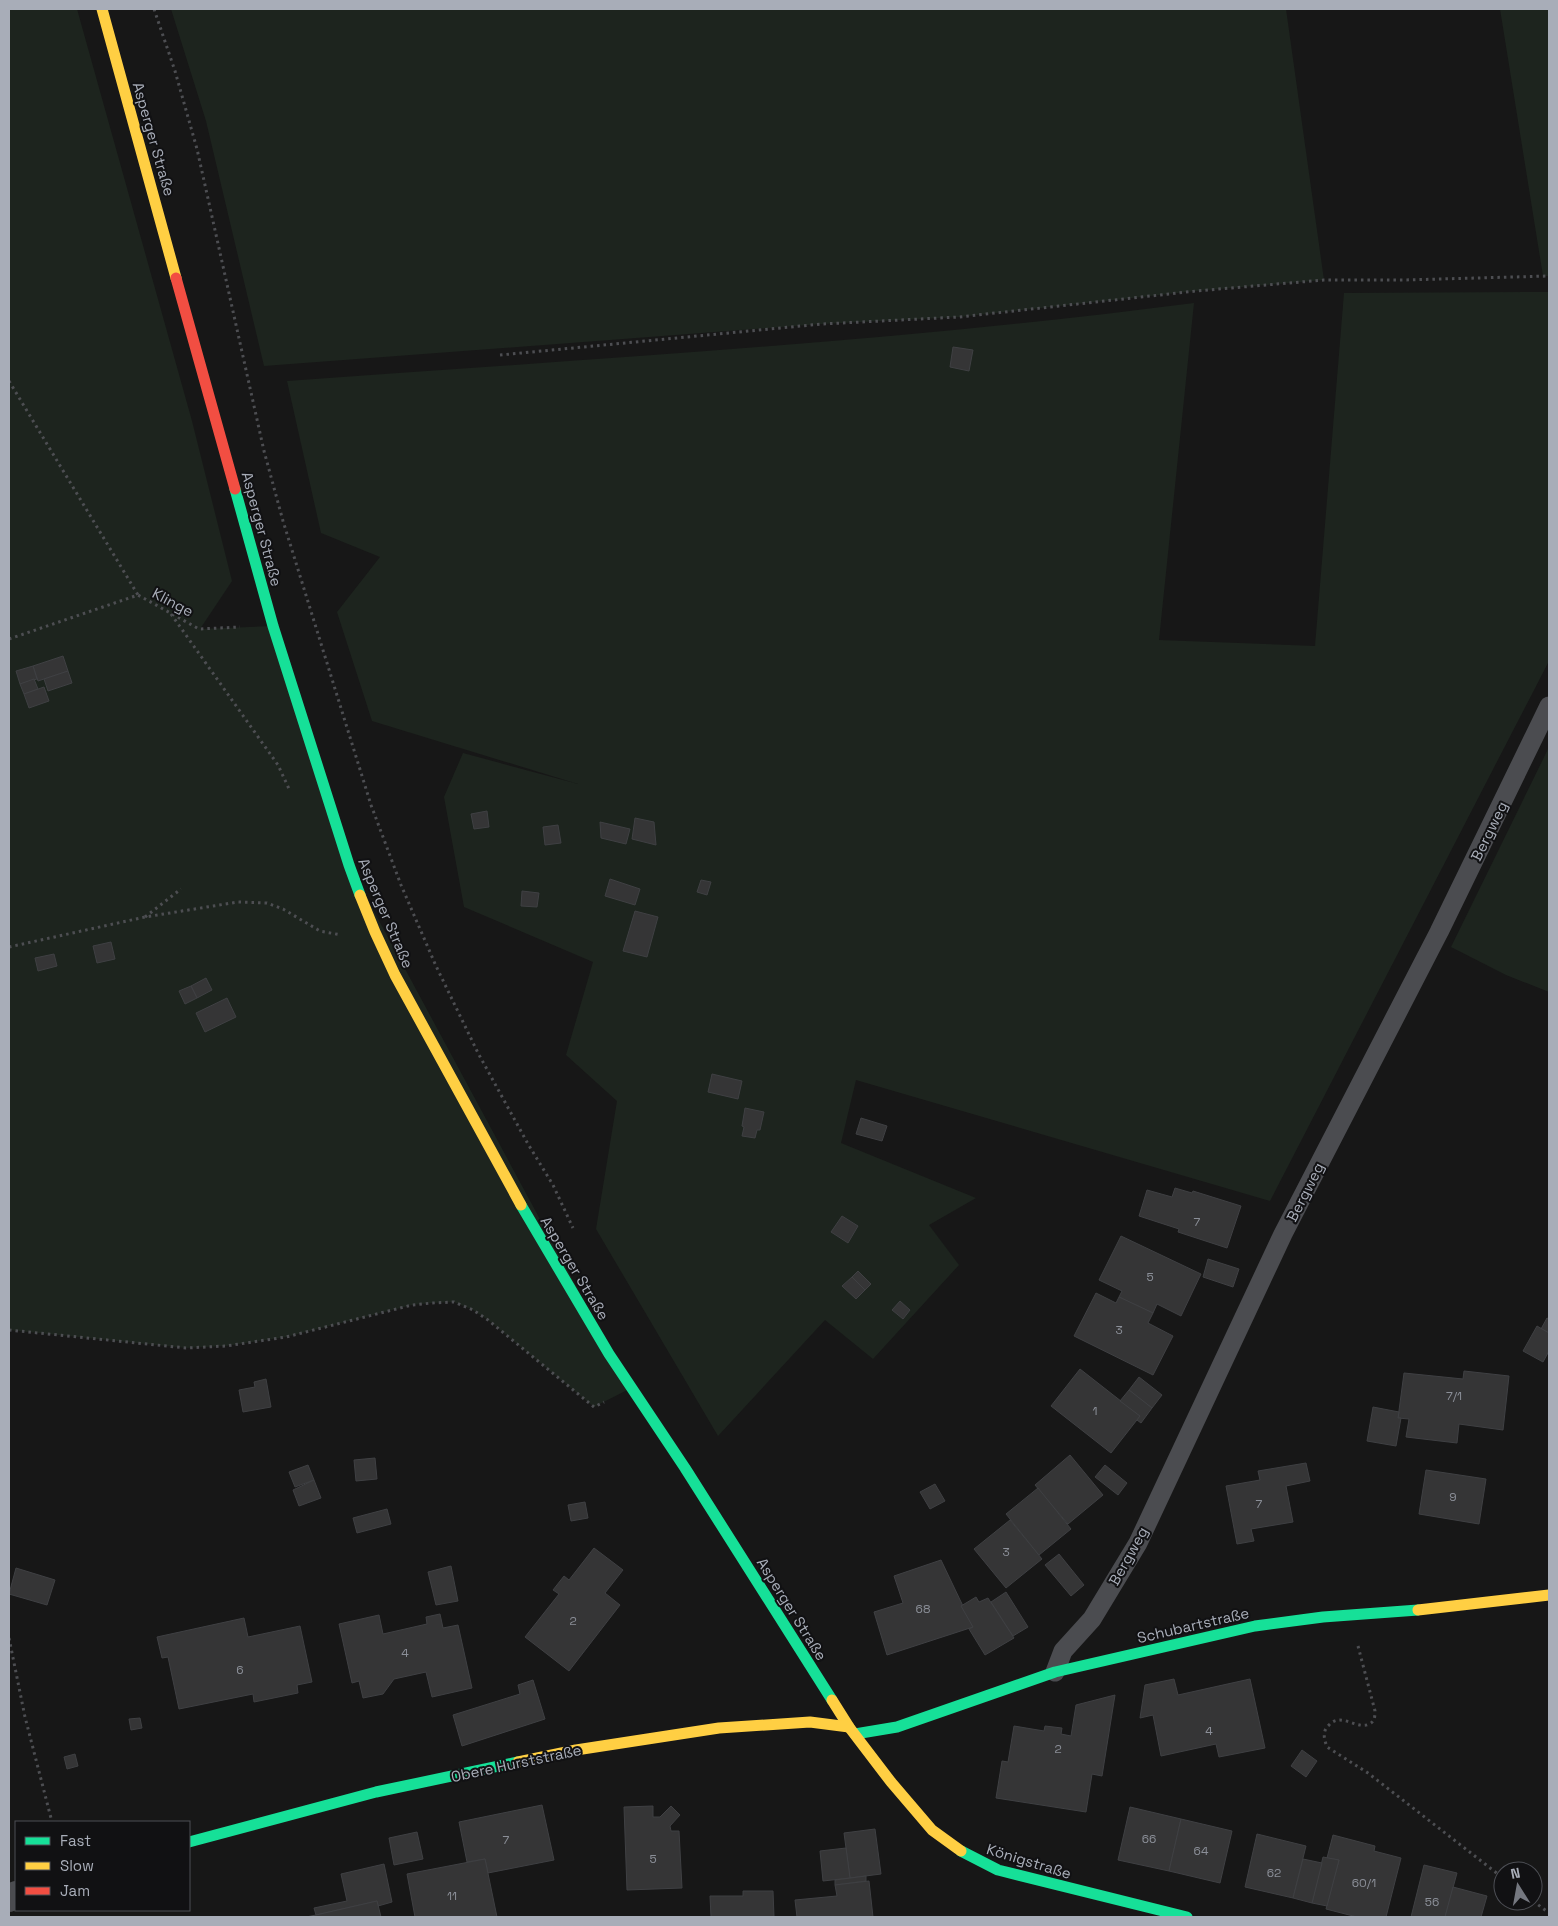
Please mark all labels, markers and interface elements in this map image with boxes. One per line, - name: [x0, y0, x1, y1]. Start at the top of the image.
- street label: Asperger Straße: [129, 80, 179, 198]
- street label: Asperger Straße: [238, 470, 286, 588]
- street label: Klinge: [149, 583, 197, 621]
- street label: Bergweg: [1466, 798, 1512, 864]
- street label: Asperger Straße: [354, 855, 418, 971]
- street label: Bergweg: [1282, 1159, 1328, 1225]
- street label: Asperger Straße: [537, 1213, 614, 1323]
- house number: 7: [1194, 1214, 1201, 1230]
- house number: 5: [1146, 1269, 1154, 1285]
- house number: 3: [1115, 1322, 1123, 1338]
- house number: 7/1: [1446, 1388, 1462, 1404]
- house number: 1: [1092, 1403, 1098, 1419]
- house number: 9: [1449, 1489, 1457, 1505]
- house number: 7: [1256, 1496, 1263, 1512]
- street label: Bergweg: [1104, 1523, 1152, 1589]
- house number: 3: [1002, 1544, 1010, 1560]
- street label: Asperger Straße: [753, 1554, 831, 1664]
- house number: 68: [916, 1601, 930, 1617]
- street label: Schubartstraße: [1135, 1603, 1251, 1647]
- house number: 2: [569, 1613, 577, 1629]
- house number: 4: [401, 1645, 409, 1661]
- house number: 6: [236, 1662, 244, 1678]
- house number: 4: [1205, 1723, 1213, 1739]
- street label: Obere Hurststraße: [449, 1740, 583, 1786]
- house number: 2: [1054, 1741, 1062, 1757]
- legend: [15, 1821, 190, 1911]
- text: Fast: [60, 1831, 91, 1850]
- house number: 66: [1142, 1831, 1156, 1847]
- house number: 7: [503, 1832, 510, 1848]
- street label: Königstraße: [984, 1839, 1074, 1883]
- house number: 64: [1194, 1843, 1209, 1859]
- house number: 5: [649, 1851, 657, 1867]
- text: Slow: [60, 1856, 94, 1875]
- north arrow: [1493, 1861, 1543, 1911]
- text: N: [1509, 1864, 1522, 1883]
- house number: 62: [1267, 1865, 1281, 1881]
- house number: 60/1: [1352, 1875, 1376, 1891]
- text: Jam: [60, 1881, 90, 1900]
- house number: 11: [447, 1888, 457, 1904]
- house number: 56: [1425, 1894, 1439, 1910]

